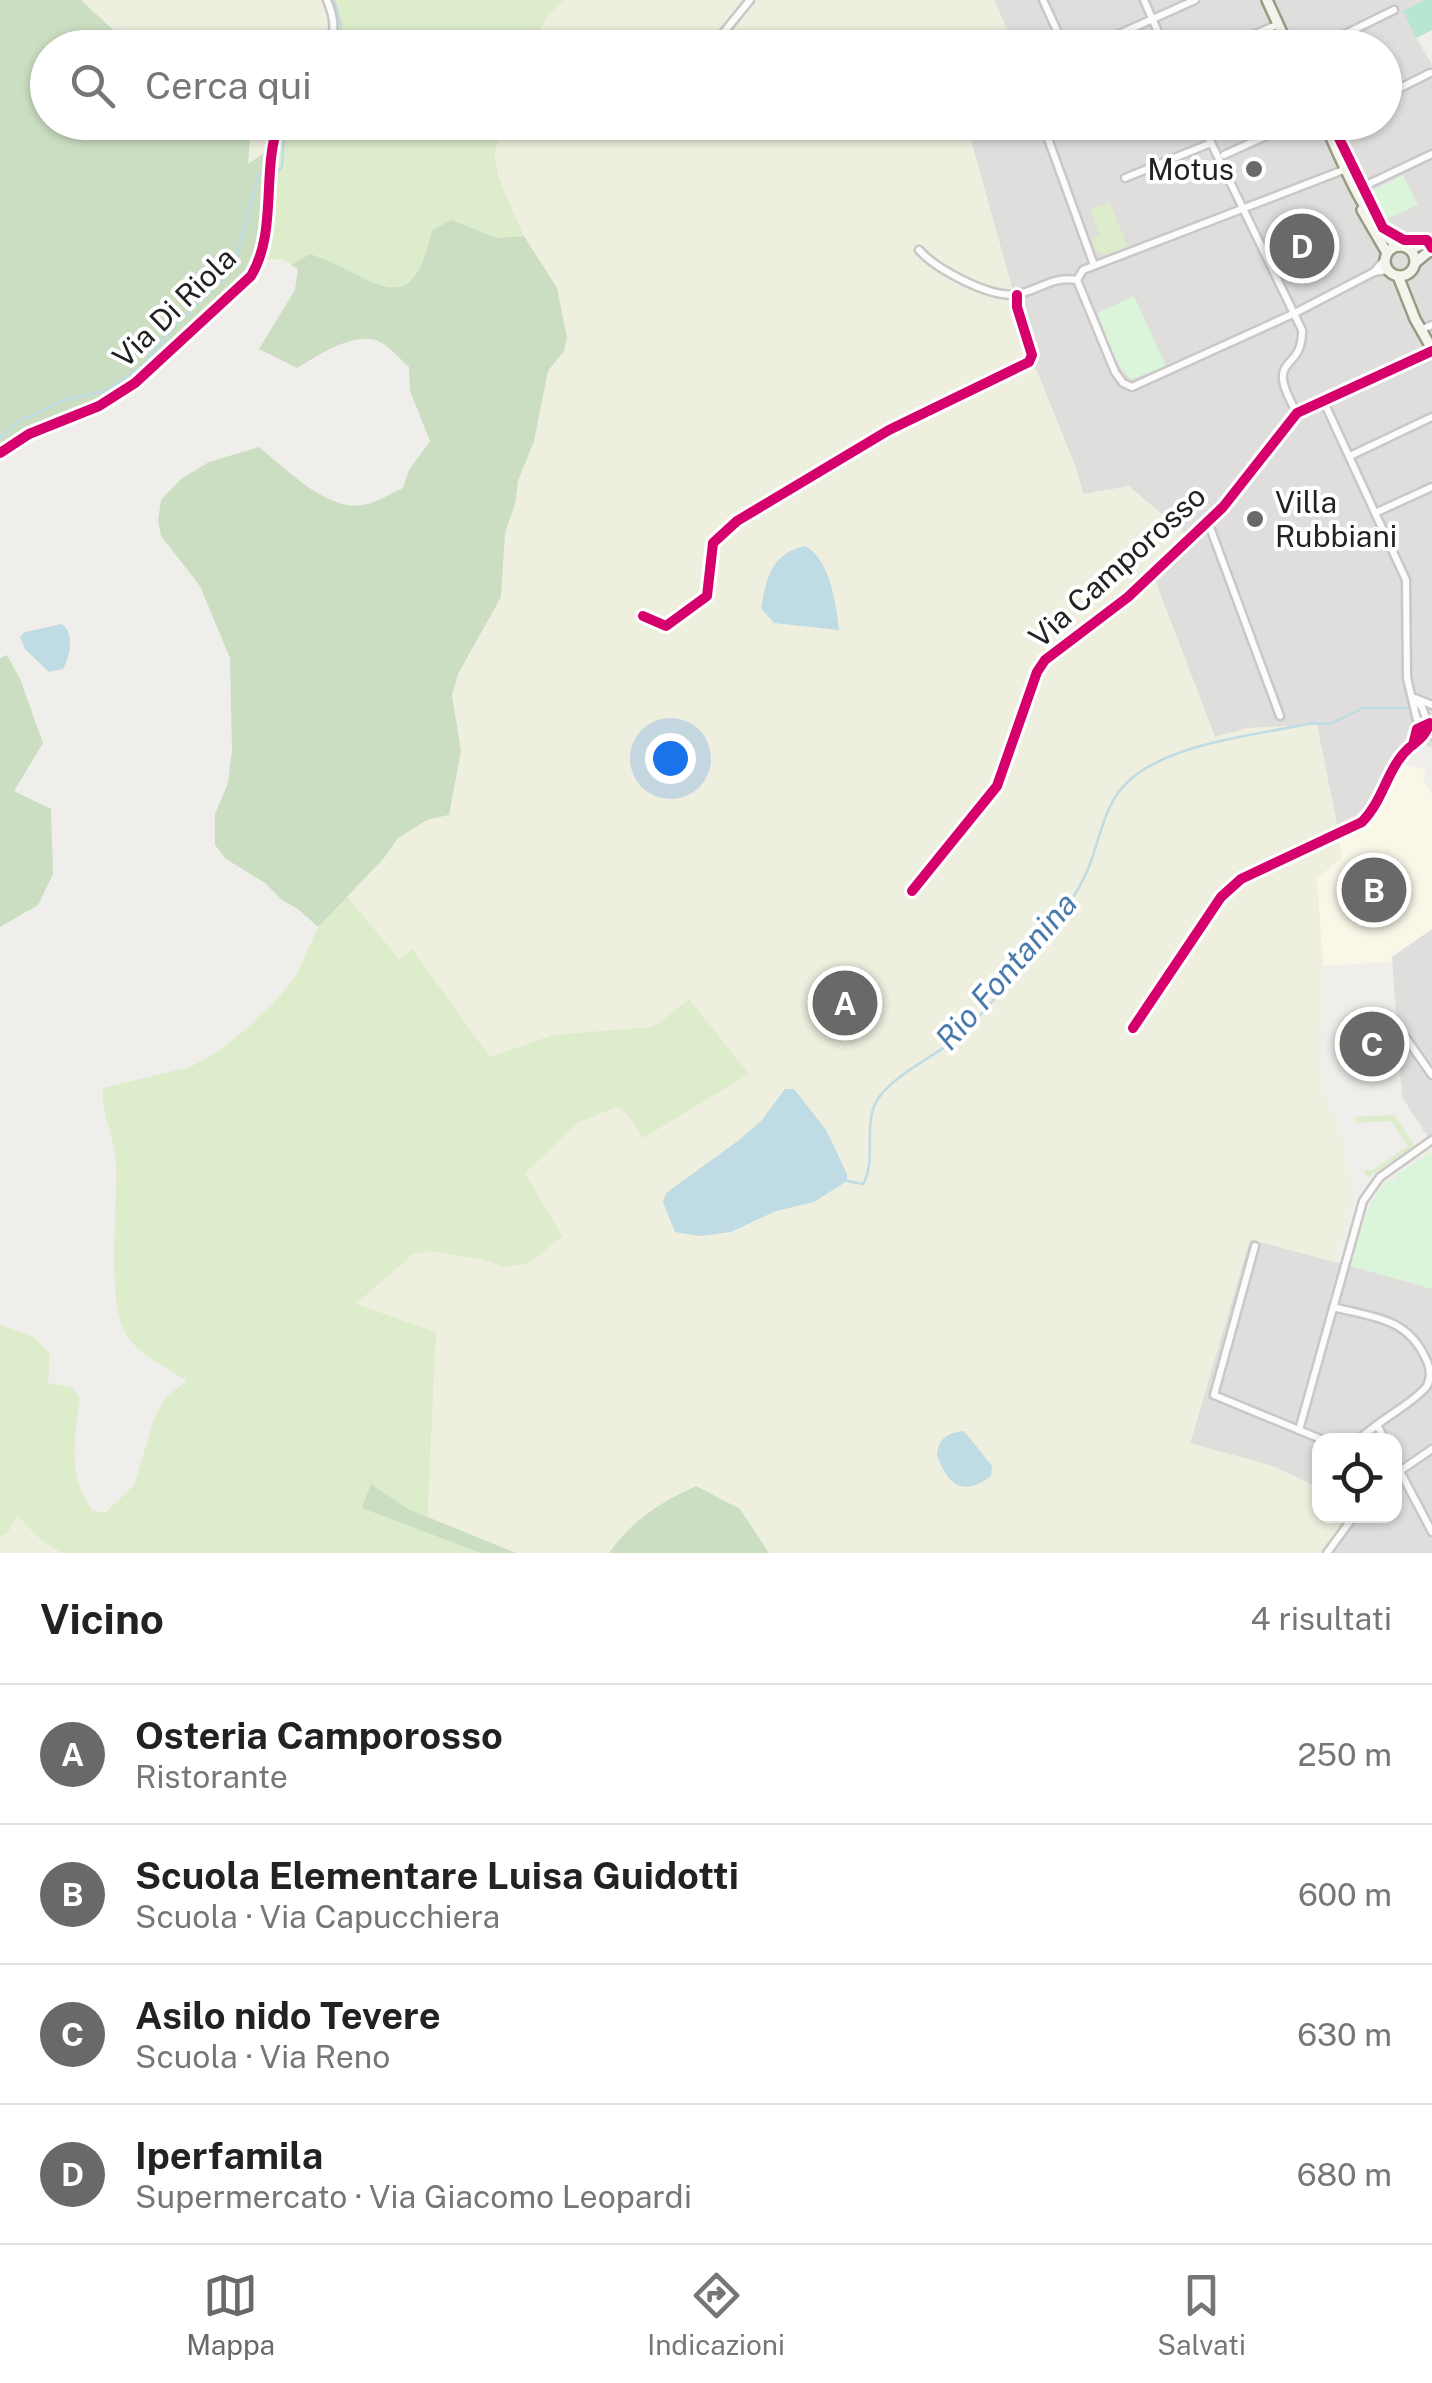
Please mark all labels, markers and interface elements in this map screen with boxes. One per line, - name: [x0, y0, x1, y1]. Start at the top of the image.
- search box: [30, 30, 1402, 140]
- icon: search: [65, 58, 120, 113]
- text: Cerca qui: [145, 63, 312, 108]
- place label: Motus: [1147, 151, 1234, 187]
- marker: Motus: [1243, 158, 1265, 180]
- pin: D: [1270, 208, 1334, 284]
- street label: Via Di Riola: [105, 240, 243, 374]
- street label: Via Camporosso: [1021, 477, 1213, 655]
- place label: Villa Rubbiani: [1275, 484, 1397, 554]
- marker: Villa Rubbiani: [1244, 508, 1266, 530]
- your location: [645, 733, 696, 784]
- pin: B: [1342, 852, 1406, 928]
- water label: Rio Fontanina: [928, 885, 1084, 1057]
- pin: A: [812, 966, 878, 1040]
- pin: C: [1340, 1006, 1404, 1082]
- map controls: [1312, 1433, 1402, 1523]
- button: locate: [1312, 1433, 1402, 1523]
- text: Vicino: [40, 1594, 164, 1643]
- text: 4 risultati: [1251, 1600, 1392, 1637]
- text: Osteria Camporosso: [135, 1713, 503, 1758]
- text: A: [61, 1736, 84, 1773]
- text: 250 m: [1297, 1736, 1392, 1773]
- text: Ristorante: [135, 1758, 288, 1795]
- text: Scuola Elementare Luisa Guidotti: [135, 1853, 739, 1898]
- text: B: [62, 1876, 83, 1913]
- text: 600 m: [1298, 1876, 1392, 1913]
- text: Scuola · Via Capucchiera: [135, 1898, 500, 1935]
- text: Asilo nido Tevere: [135, 1993, 441, 2038]
- text: C: [61, 2016, 84, 2053]
- text: 630 m: [1297, 2016, 1392, 2053]
- text: Scuola · Via Reno: [135, 2038, 390, 2075]
- text: Iperfamila: [135, 2133, 323, 2178]
- text: D: [61, 2156, 84, 2193]
- text: 680 m: [1297, 2156, 1392, 2193]
- text: Supermercato · Via Giacomo Leopardi: [135, 2178, 692, 2215]
- tab: Mappa: [186, 2268, 275, 2361]
- tab: Indicazioni: [647, 2268, 785, 2361]
- tab: Salvati: [1157, 2268, 1246, 2361]

